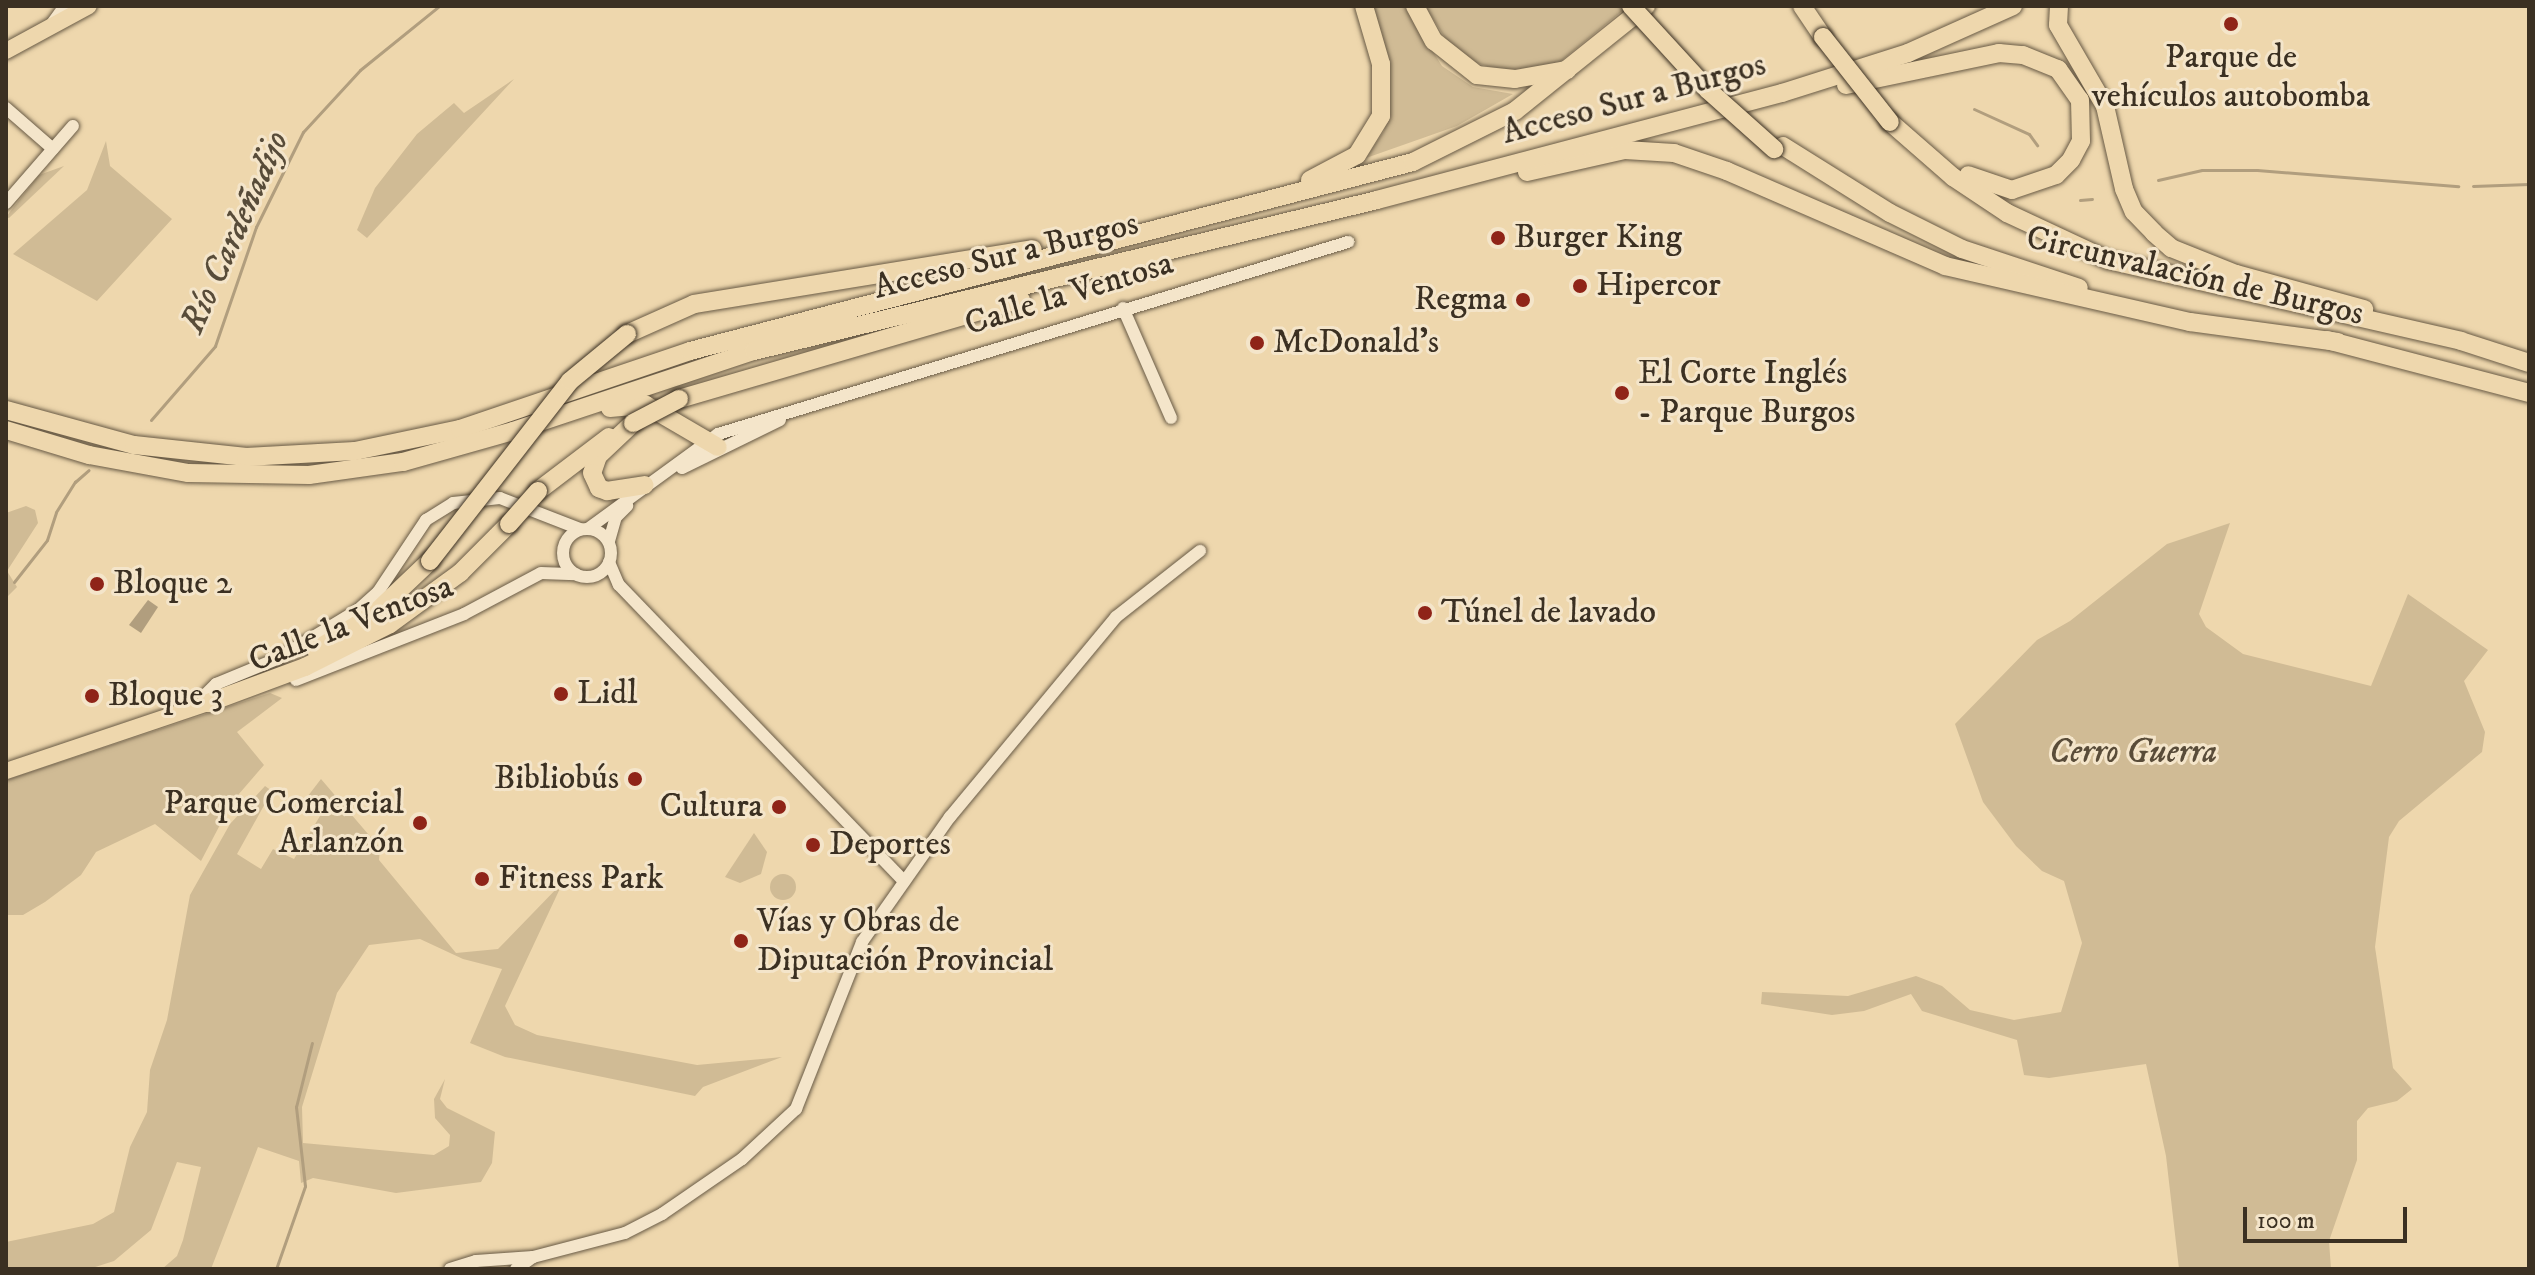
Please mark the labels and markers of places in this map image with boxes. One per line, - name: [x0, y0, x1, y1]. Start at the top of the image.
- marker: Parque de vehículos autobomba: [2222, 15, 2240, 33]
- place label: Parque de vehículos autobomba: [2092, 37, 2370, 116]
- place label: Burger King: [1514, 218, 1682, 258]
- marker: Burger King: [1489, 229, 1507, 247]
- place label: Hipercor: [1596, 266, 1721, 306]
- marker: Hipercor: [1571, 277, 1589, 295]
- place label: Regma: [1414, 280, 1507, 320]
- marker: Regma: [1514, 291, 1532, 309]
- place label: McDonald's: [1273, 323, 1439, 363]
- marker: McDonald's: [1248, 334, 1266, 352]
- place label: El Corte Inglés - Parque Burgos: [1638, 353, 1855, 432]
- marker: El Corte Inglés - Parque Burgos: [1613, 384, 1631, 402]
- place label: Bloque 2: [113, 564, 232, 604]
- marker: Bloque 2: [88, 575, 106, 593]
- place label: Túnel de lavado: [1441, 593, 1656, 633]
- marker: Túnel de lavado: [1416, 604, 1434, 622]
- place label: Lidl: [577, 674, 637, 714]
- place label: Bloque 3: [108, 676, 223, 716]
- marker: Lidl: [552, 685, 570, 703]
- marker: Bloque 3: [83, 687, 101, 705]
- place label: Bibliobús: [494, 759, 619, 799]
- marker: Bibliobús: [626, 770, 644, 788]
- place label: Parque Comercial Arlanzón: [163, 783, 404, 862]
- place label: Cultura: [659, 787, 763, 827]
- marker: Cultura: [770, 798, 788, 816]
- marker: Parque Comercial Arlanzón: [411, 814, 429, 832]
- place label: Deportes: [829, 825, 951, 865]
- marker: Deportes: [804, 836, 822, 854]
- place label: Fitness Park: [498, 859, 664, 899]
- marker: Fitness Park: [473, 870, 491, 888]
- place label: Vías y Obras de Diputación Provincial: [757, 901, 1053, 980]
- marker: Vías y Obras de Diputación Provincial: [732, 932, 750, 950]

